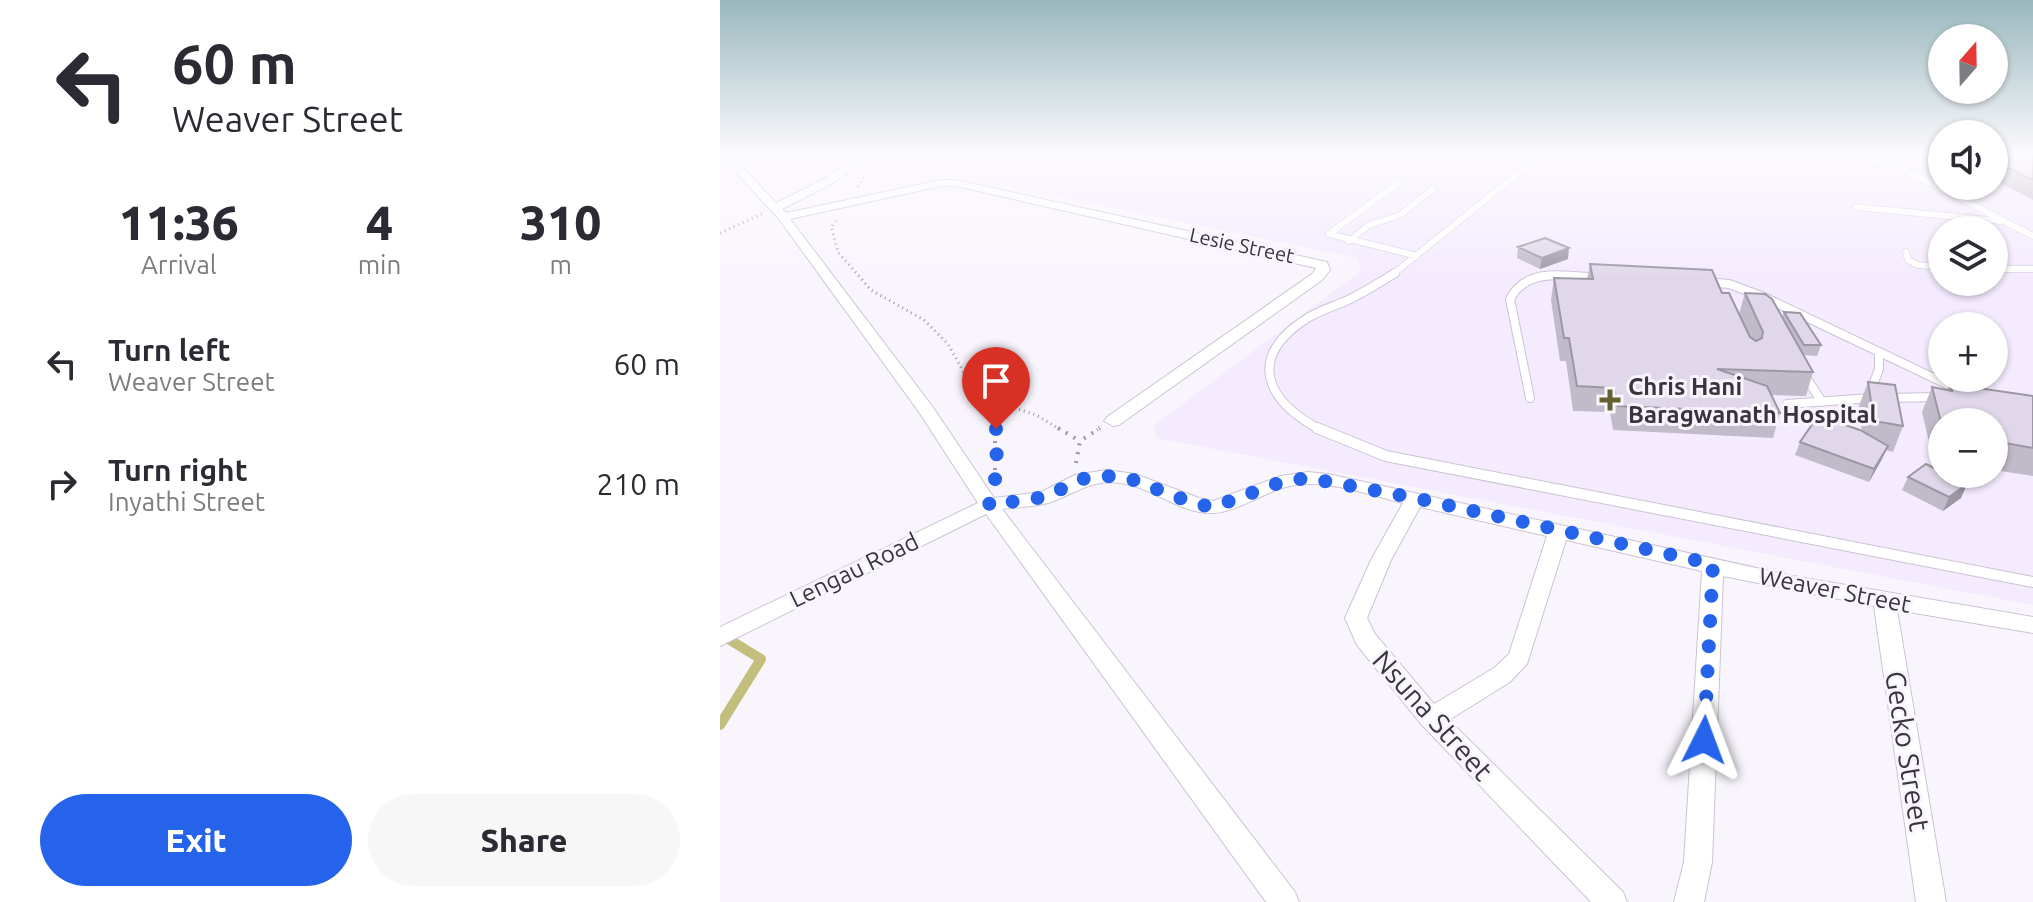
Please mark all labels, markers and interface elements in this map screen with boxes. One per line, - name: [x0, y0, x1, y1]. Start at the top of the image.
- north arrow: [1928, 24, 2008, 104]
- map controls: [1928, 24, 2008, 488]
- icon: left: [40, 32, 144, 136]
- text: 60 m: [172, 32, 297, 95]
- text: Weaver Street: [172, 98, 403, 139]
- button: sound: [1928, 120, 2008, 200]
- text: 11:36: [119, 195, 239, 249]
- text: 4: [366, 195, 393, 249]
- text: 310: [520, 195, 601, 249]
- button: layers: [1928, 216, 2008, 296]
- street label: Lesie Street: [1188, 223, 1296, 267]
- text: Arrival: [141, 250, 217, 279]
- text: min: [358, 250, 401, 279]
- text: m: [549, 250, 572, 279]
- button: +: [1928, 312, 2008, 392]
- text: Turn left: [108, 333, 230, 367]
- icon: left: [40, 342, 84, 386]
- text: 60 m: [613, 347, 680, 381]
- pin: [962, 347, 1030, 429]
- icon: arrive: [974, 359, 1018, 403]
- text: Weaver Street: [108, 367, 275, 396]
- place label: Chris Hani Baragwanath Hospital: [1628, 373, 1877, 428]
- marker: Chris Hani Baragwanath Hospital: [1599, 389, 1621, 411]
- button: −: [1928, 408, 2008, 488]
- text: Turn right: [108, 453, 248, 487]
- icon: right: [40, 462, 84, 506]
- text: 210 m: [596, 467, 680, 501]
- text: Inyathi Street: [108, 487, 265, 516]
- street label: Lengau Road: [785, 527, 923, 613]
- street label: Weaver Street: [1757, 562, 1914, 618]
- street label: Nsuna Street: [1367, 644, 1499, 786]
- street label: Gecko Street: [1880, 669, 1936, 833]
- position arrow: [1662, 698, 1746, 782]
- button: Exit: [40, 794, 352, 886]
- button: Share: [368, 794, 680, 886]

